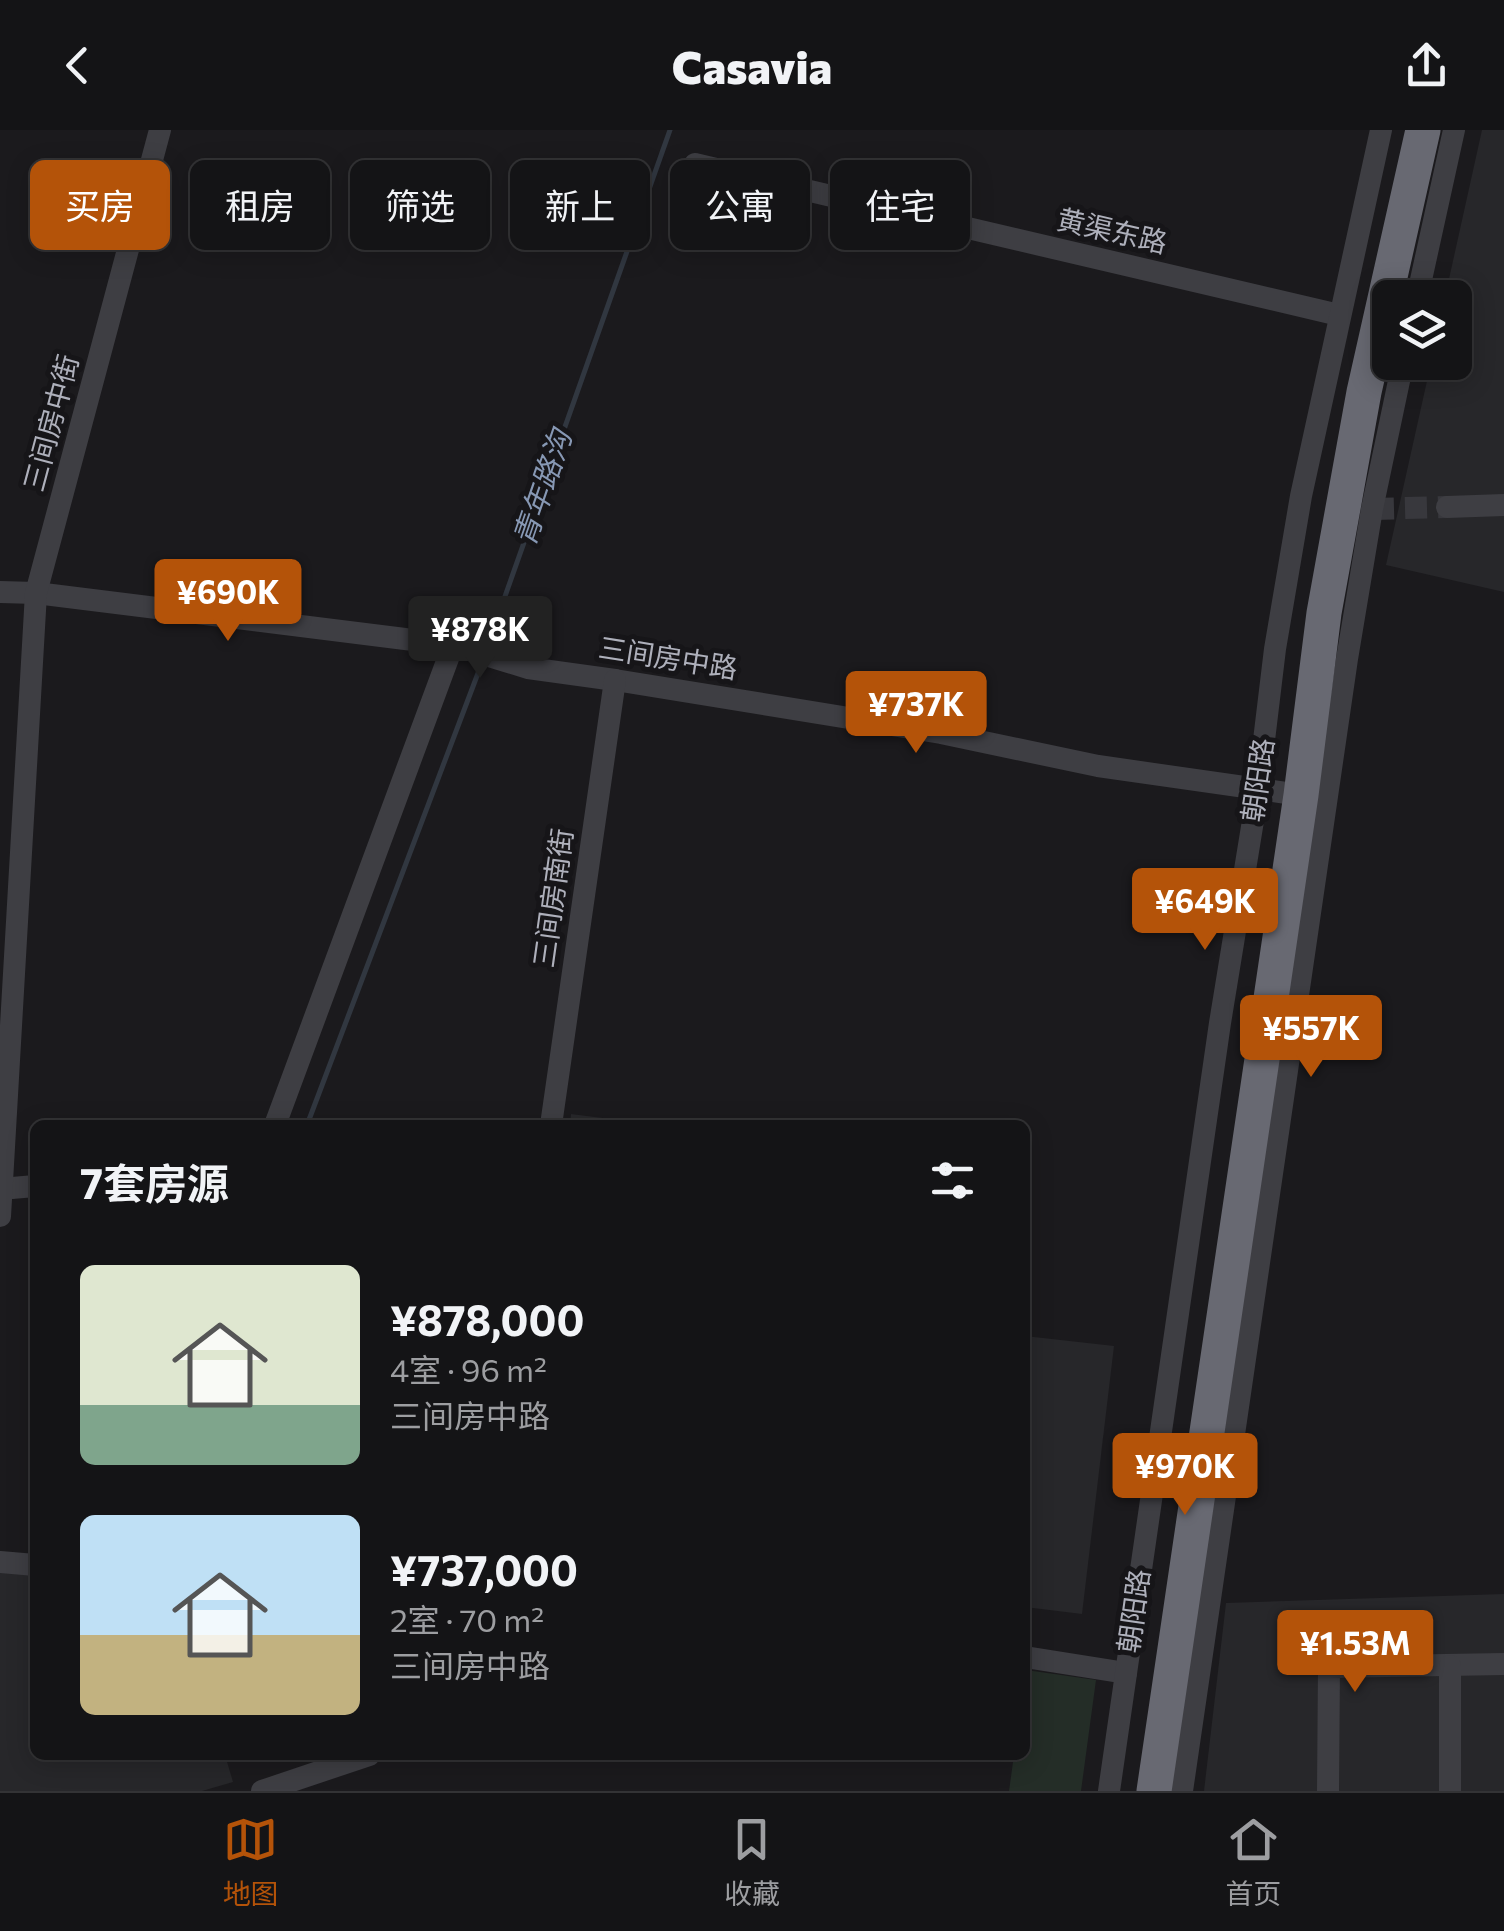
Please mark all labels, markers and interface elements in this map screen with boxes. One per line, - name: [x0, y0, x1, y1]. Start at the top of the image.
- icon: back: [50, 38, 105, 93]
- text: Casavia: [672, 38, 832, 93]
- icon: share: [1399, 38, 1454, 93]
- chip: 买房: [30, 160, 170, 250]
- chip: 租房: [190, 160, 330, 250]
- chip: 筛选: [350, 160, 490, 250]
- chip: 新上: [510, 160, 650, 250]
- chip: 公寓: [670, 160, 810, 250]
- chip: 住宅: [830, 160, 970, 250]
- street label: 黄渠东路: [1054, 201, 1171, 259]
- map controls: [1372, 280, 1472, 380]
- button: layers: [1372, 280, 1472, 380]
- street label: 三间房中街: [15, 351, 85, 495]
- water label: 青年路沟: [504, 422, 579, 550]
- pin: ¥690K: [158, 559, 298, 644]
- text: ¥690K: [176, 571, 280, 611]
- pin: ¥878K: [410, 596, 550, 681]
- text: ¥878K: [430, 608, 530, 648]
- street label: 三间房中路: [596, 629, 740, 685]
- pin: ¥737K: [846, 671, 986, 756]
- text: ¥737K: [868, 683, 964, 723]
- street label: 朝阳路: [1234, 736, 1280, 824]
- street label: 三间房南街: [525, 826, 579, 970]
- pin: ¥649K: [1135, 868, 1275, 953]
- text: ¥649K: [1154, 880, 1256, 920]
- pin: ¥557K: [1241, 995, 1381, 1080]
- text: ¥557K: [1262, 1007, 1360, 1047]
- icon: filters: [925, 1153, 980, 1208]
- text: 7套房源: [80, 1156, 229, 1208]
- text: ¥878,000: [390, 1293, 584, 1345]
- icon: home: [160, 1305, 280, 1425]
- text: 4室 · 96 m²: [390, 1349, 547, 1389]
- text: 三间房中路: [390, 1395, 550, 1435]
- pin: ¥970K: [1115, 1433, 1255, 1518]
- text: ¥970K: [1135, 1445, 1235, 1485]
- text: ¥737,000: [390, 1543, 578, 1595]
- icon: home: [160, 1555, 280, 1675]
- street label: 朝阳路: [1110, 1567, 1156, 1655]
- text: 2室 · 70 m²: [390, 1599, 544, 1639]
- pin: ¥1.53M: [1274, 1610, 1436, 1695]
- text: ¥1.53M: [1299, 1622, 1411, 1662]
- text: 三间房中路: [390, 1645, 550, 1685]
- tab: 地图: [223, 1812, 279, 1912]
- tab: 收藏: [724, 1812, 780, 1912]
- tab: 首页: [1225, 1812, 1281, 1912]

